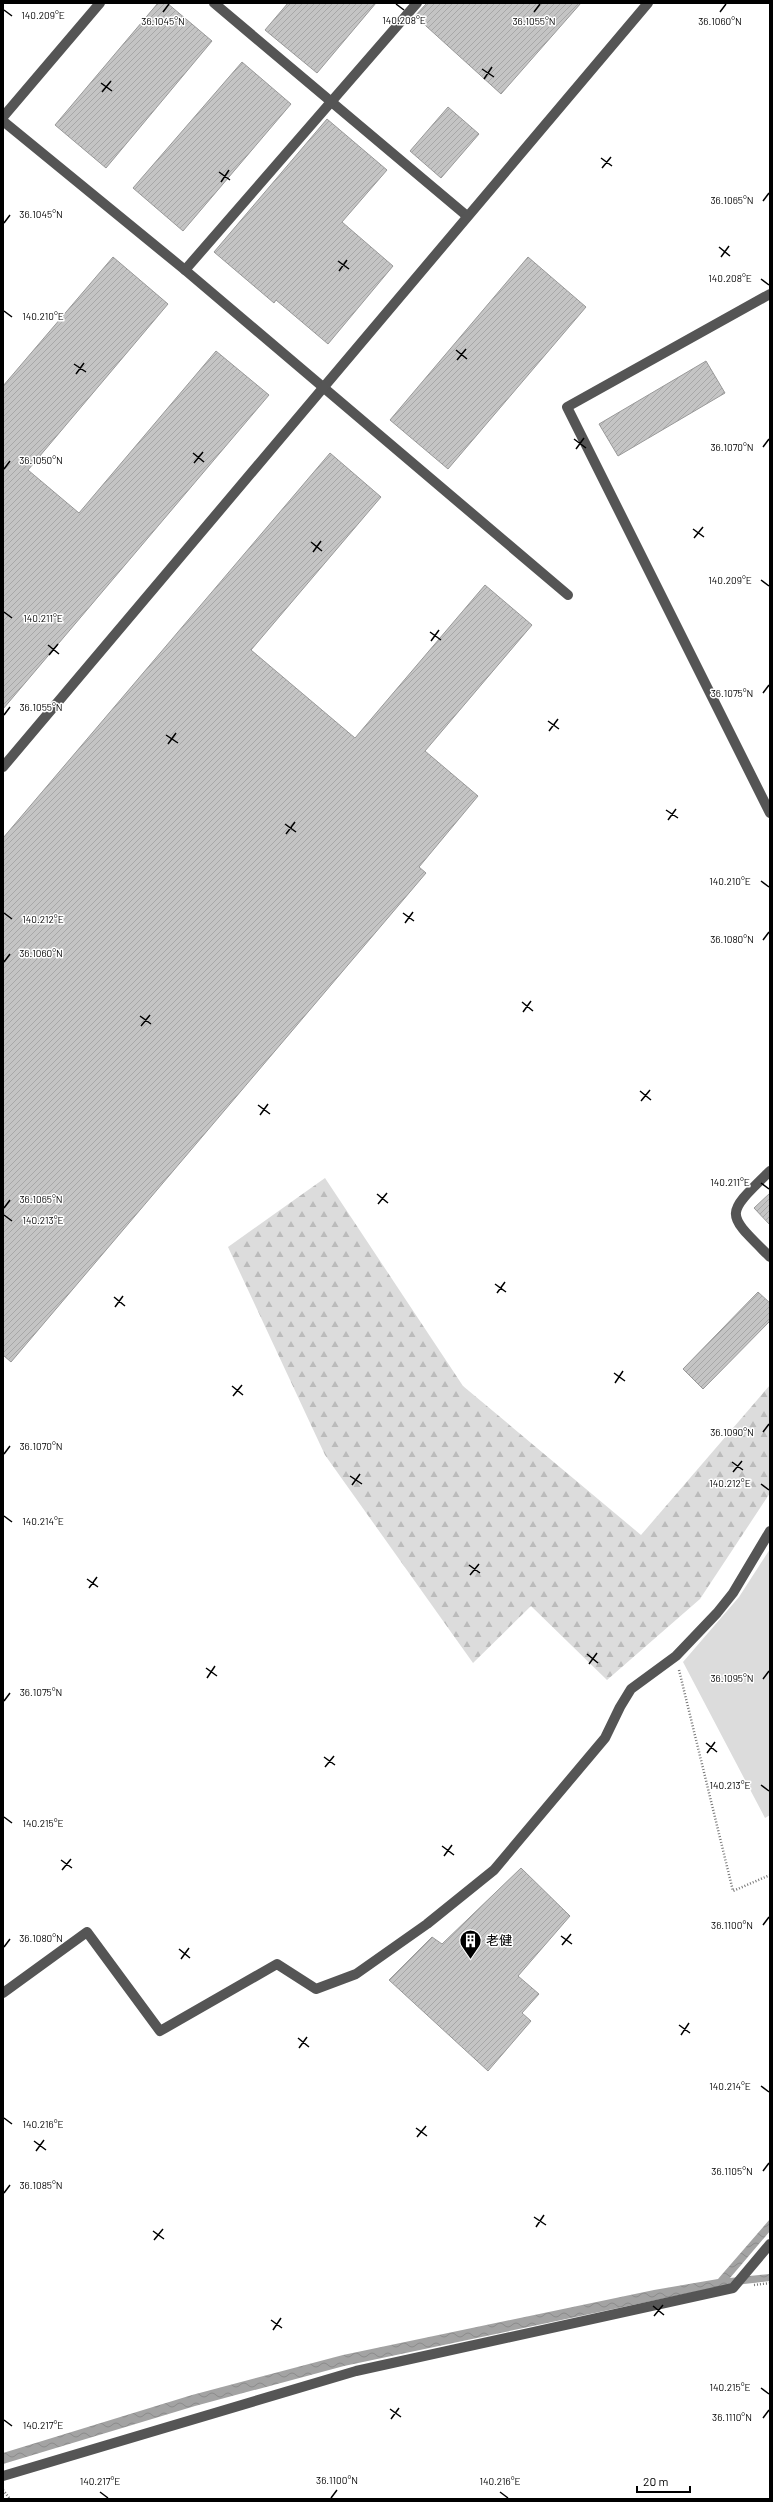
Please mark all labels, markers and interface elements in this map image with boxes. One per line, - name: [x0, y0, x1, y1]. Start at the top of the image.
- text: 140.209°E: [21, 9, 65, 21]
- text: 140.208°E: [382, 14, 426, 26]
- text: 36.1045°N: [141, 15, 185, 27]
- text: 36.1055°N: [512, 15, 556, 27]
- text: 36.1060°N: [698, 15, 742, 27]
- text: 36.1065°N: [710, 194, 754, 206]
- text: 36.1045°N: [19, 208, 63, 220]
- text: 140.208°E: [708, 272, 752, 284]
- text: 140.210°E: [22, 310, 64, 322]
- text: 36.1070°N: [710, 441, 754, 453]
- text: 36.1050°N: [19, 454, 63, 466]
- text: 140.209°E: [708, 574, 752, 586]
- text: 140.211°E: [23, 612, 63, 624]
- text: 36.1075°N: [711, 687, 753, 699]
- text: 36.1055°N: [19, 701, 63, 713]
- text: 140.210°E: [709, 875, 751, 887]
- text: 140.212°E: [22, 913, 64, 925]
- text: 36.1080°N: [710, 933, 754, 945]
- text: 36.1060°N: [19, 947, 63, 959]
- text: 140.211°E: [710, 1176, 750, 1188]
- text: 36.1065°N: [19, 1193, 63, 1205]
- text: 140.213°E: [22, 1214, 64, 1226]
- text: 36.1090°N: [710, 1426, 754, 1438]
- text: 36.1070°N: [19, 1440, 63, 1452]
- text: 140.212°E: [709, 1477, 751, 1489]
- text: 140.214°E: [22, 1515, 64, 1527]
- text: 36.1095°N: [710, 1672, 754, 1684]
- text: 36.1075°N: [20, 1686, 62, 1698]
- text: 140.213°E: [709, 1779, 751, 1791]
- text: 140.215°E: [22, 1817, 64, 1829]
- text: 36.1100°N: [711, 1919, 753, 1931]
- building icon: 老健: [457, 1927, 483, 1960]
- text: 36.1080°N: [19, 1932, 63, 1944]
- place label: 老健: [486, 1932, 512, 1948]
- text: 140.214°E: [709, 2080, 751, 2092]
- text: 140.216°E: [22, 2118, 64, 2130]
- text: 36.1105°N: [711, 2165, 753, 2177]
- text: 36.1085°N: [19, 2179, 63, 2191]
- text: 140.215°E: [709, 2381, 751, 2393]
- text: 36.1110°N: [712, 2411, 752, 2423]
- text: 140.217°E: [23, 2419, 63, 2431]
- scale bar: [637, 2468, 690, 2494]
- text: 36.1100°N: [316, 2474, 358, 2486]
- text: 20 m: [643, 2474, 669, 2488]
- text: 140.217°E: [80, 2475, 120, 2487]
- text: 140.216°E: [479, 2475, 521, 2487]

